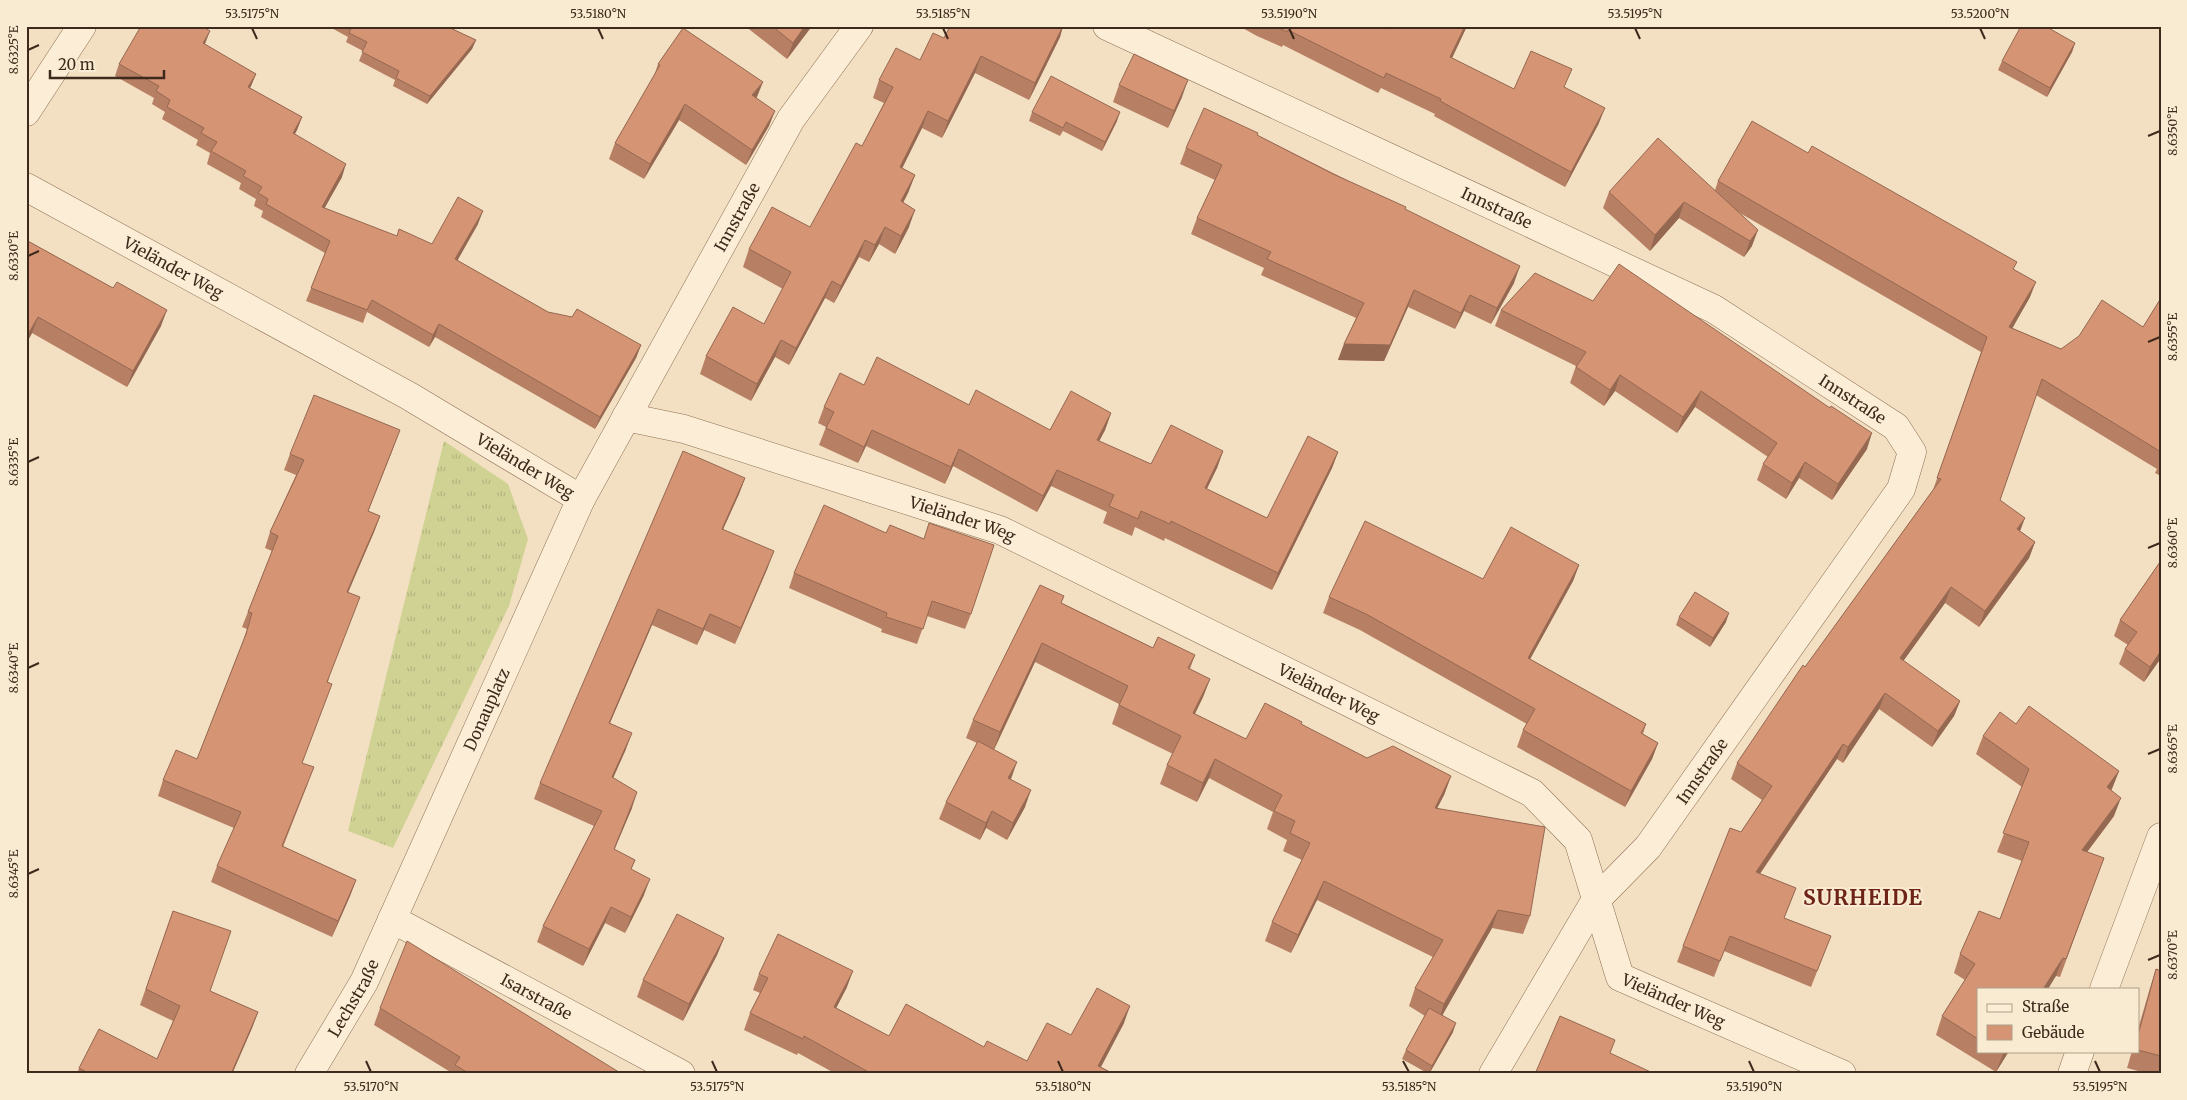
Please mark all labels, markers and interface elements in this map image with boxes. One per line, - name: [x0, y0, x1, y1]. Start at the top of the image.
- text: 53.5175°N: [225, 6, 280, 21]
- text: 53.5180°N: [570, 6, 627, 21]
- text: 53.5185°N: [916, 6, 971, 21]
- text: 53.5190°N: [1261, 6, 1318, 21]
- text: 53.5195°N: [1608, 6, 1663, 21]
- text: 53.5200°N: [1951, 6, 2010, 21]
- text: 8.6325°E: [6, 25, 21, 74]
- scale bar: [50, 48, 164, 80]
- text: 20 m: [58, 55, 95, 74]
- text: 8.6350°E: [2165, 106, 2180, 156]
- street label: Innstraße: [710, 179, 764, 255]
- street label: Innstraße: [1458, 183, 1535, 233]
- text: 8.6330°E: [6, 231, 21, 281]
- street label: Vieländer Weg: [119, 232, 227, 303]
- text: 8.6355°E: [2165, 313, 2180, 361]
- street label: Innstraße: [1815, 370, 1890, 428]
- street label: Vieländer Weg: [472, 428, 578, 503]
- text: 8.6335°E: [6, 438, 21, 486]
- street label: Vieländer Weg: [906, 491, 1019, 546]
- text: 8.6360°E: [2165, 517, 2180, 568]
- text: 8.6340°E: [6, 642, 21, 693]
- street label: Vieländer Weg: [1274, 659, 1383, 726]
- street label: Donauplatz: [459, 665, 514, 754]
- text: 8.6365°E: [2165, 724, 2180, 774]
- street label: Innstraße: [1672, 734, 1732, 808]
- text: 8.6345°E: [6, 849, 21, 898]
- district label: SURHEIDE: [1803, 884, 1923, 911]
- text: 8.6370°E: [2165, 930, 2180, 980]
- street label: Lechstraße: [323, 956, 383, 1041]
- street label: Isarstraße: [497, 969, 576, 1024]
- street label: Vieländer Weg: [1618, 969, 1729, 1032]
- legend: [1977, 988, 2140, 1052]
- text: Straße: [2022, 997, 2069, 1016]
- text: Gebäude: [2022, 1023, 2085, 1042]
- text: 53.5170°N: [343, 1079, 399, 1094]
- text: 53.5175°N: [690, 1079, 745, 1094]
- text: 53.5180°N: [1035, 1079, 1092, 1094]
- text: 53.5185°N: [1382, 1079, 1437, 1094]
- text: 53.5190°N: [1726, 1079, 1783, 1094]
- text: 53.5195°N: [2073, 1079, 2128, 1094]

